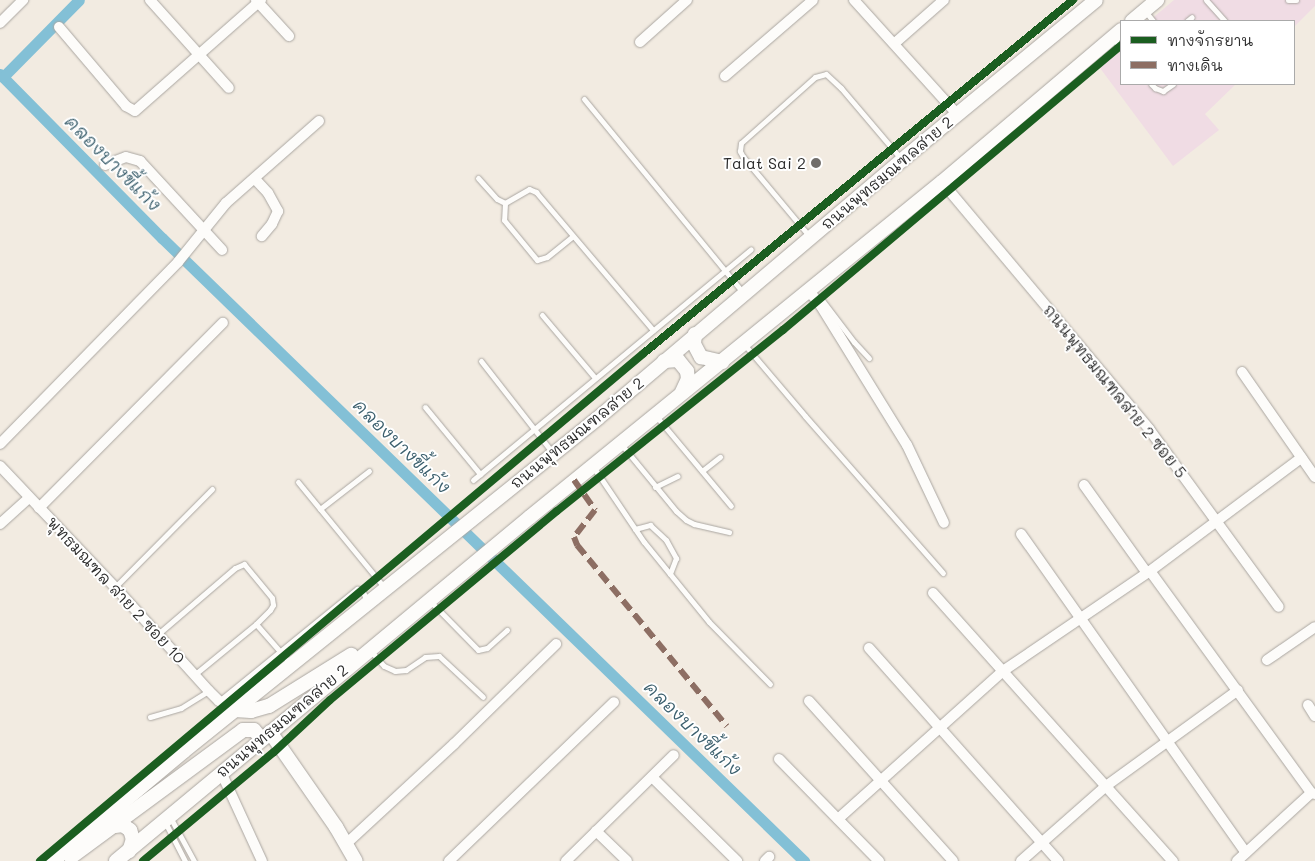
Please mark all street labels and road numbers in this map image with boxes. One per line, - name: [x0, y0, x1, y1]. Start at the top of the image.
- street label: ถนนพุทธมณฑลสาย 2: [817, 112, 957, 234]
- street label: ถนนพุทธมณฑลสาย 2 ซอย 5: [1039, 301, 1191, 481]
- street label: ถนนพุทธมณฑลสาย 2: [506, 373, 648, 493]
- street label: พุทธมณฑล สาย 2 ซอย 10: [43, 513, 189, 667]
- street label: ถนนพุทธมณฑลสาย 2: [212, 660, 352, 782]

